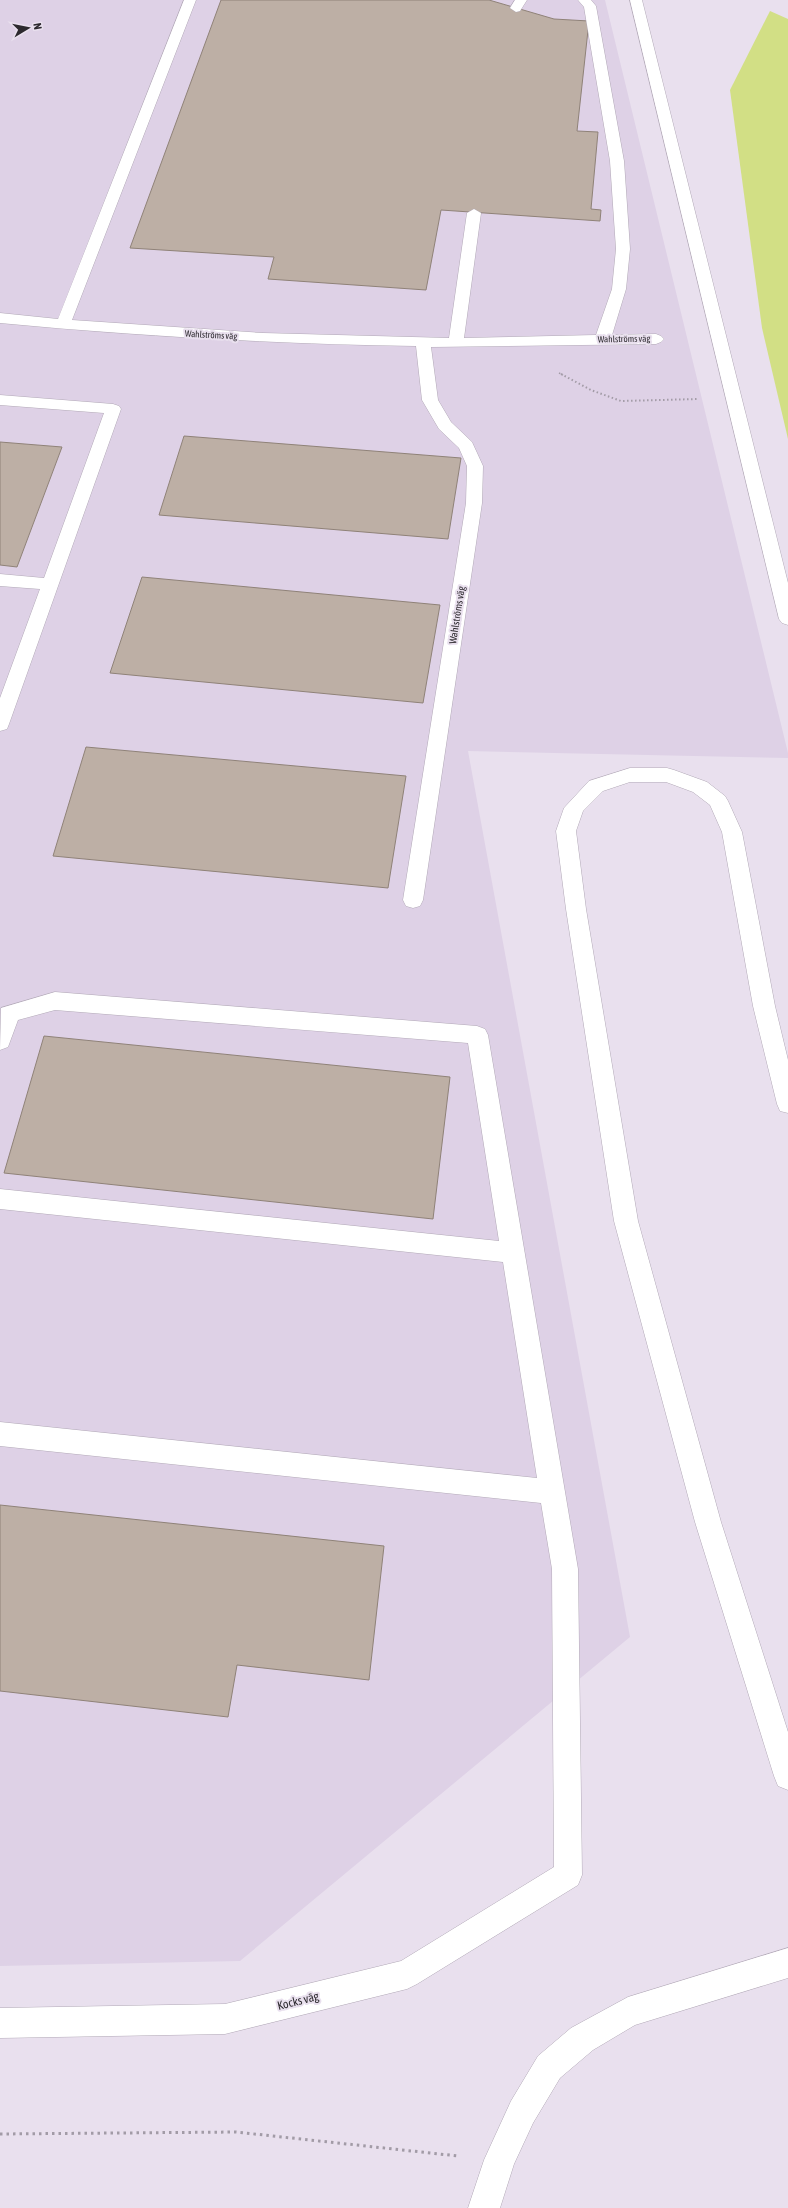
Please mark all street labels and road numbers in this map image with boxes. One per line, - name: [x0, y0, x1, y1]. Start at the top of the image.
- street label: Wahlströms väg: [185, 329, 238, 341]
- street label: Wahlströms väg: [598, 334, 650, 344]
- street label: Wahlströms väg: [447, 585, 467, 645]
- street label: Kocks väg: [276, 1989, 321, 2013]

